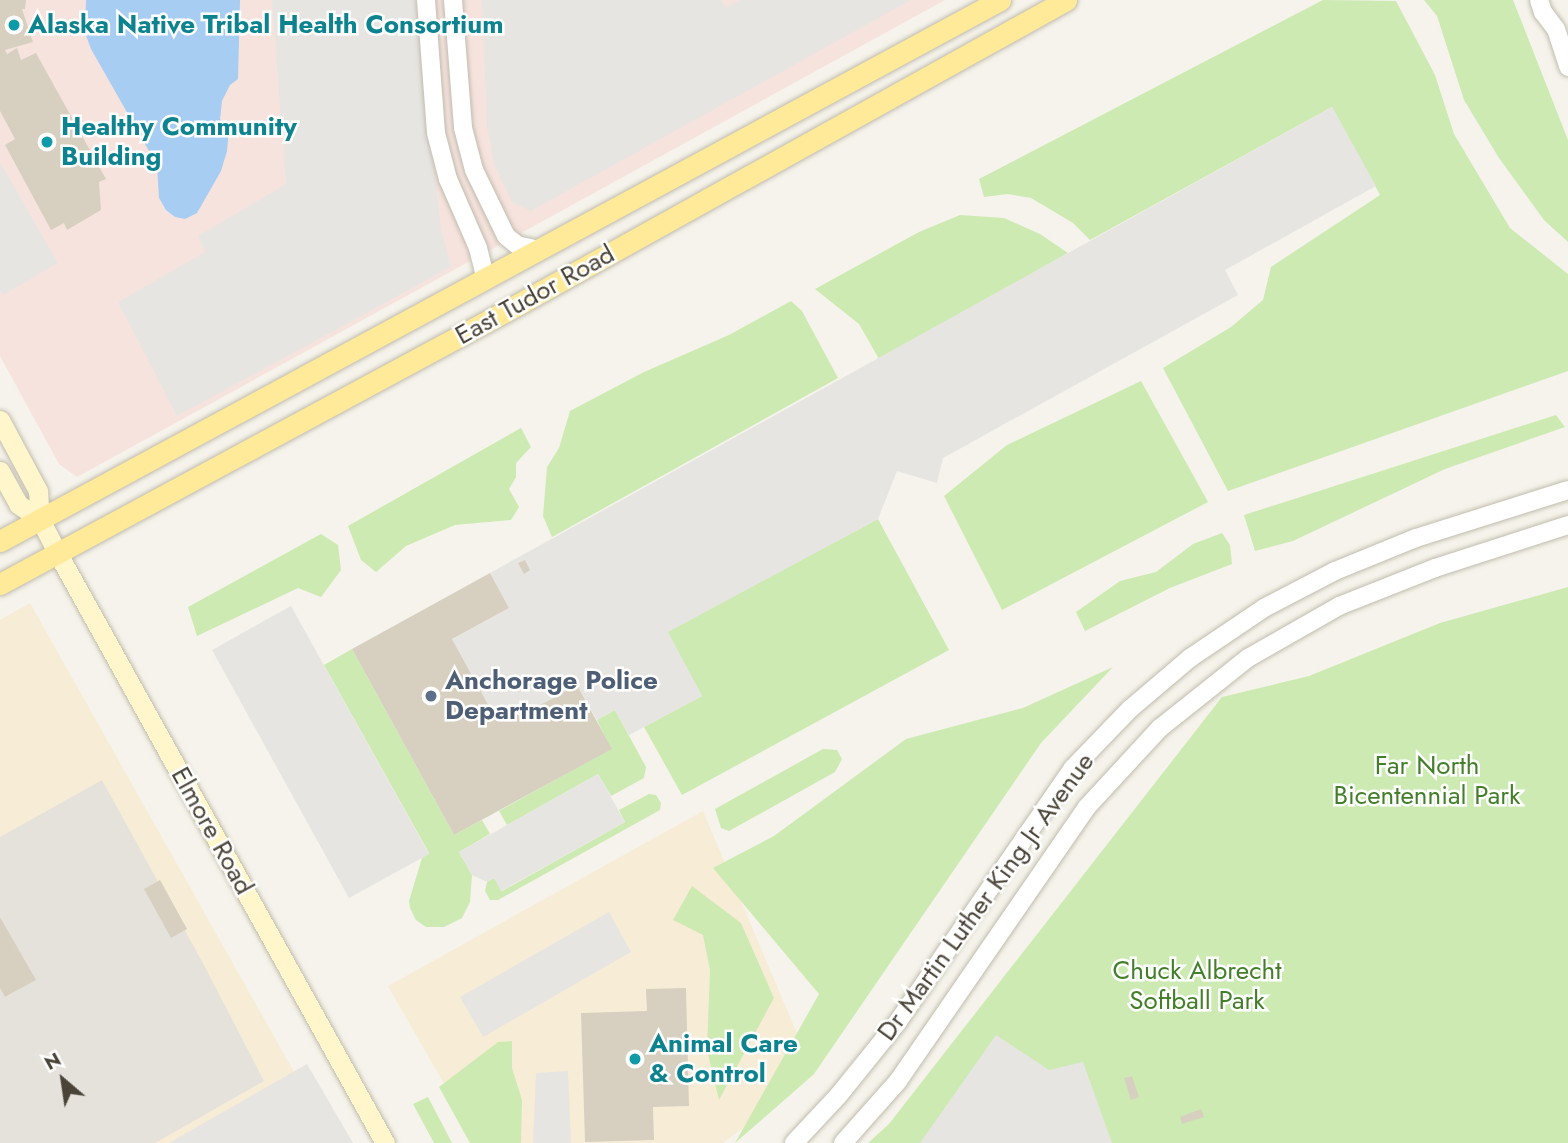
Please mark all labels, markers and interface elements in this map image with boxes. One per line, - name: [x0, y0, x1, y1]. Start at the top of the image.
- place label: Alaska Native Tribal Health Consortium: [28, 9, 504, 41]
- marker: Alaska Native Tribal Health Consortium: [6, 17, 22, 33]
- place label: Healthy Community Building: [61, 111, 297, 172]
- marker: Healthy Community Building: [39, 134, 55, 150]
- street label: East Tudor Road: [450, 238, 620, 352]
- place label: Anchorage Police Department: [445, 665, 658, 726]
- marker: Anchorage Police Department: [423, 688, 439, 704]
- street label: Dr Martin Luther King Jr Avenue: [871, 747, 1101, 1047]
- park label: Far North Bicentennial Park: [1333, 750, 1521, 812]
- street label: Elmore Road: [164, 762, 260, 900]
- park label: Chuck Albrecht Softball Park: [1113, 955, 1281, 1016]
- place label: Animal Care & Control: [649, 1028, 798, 1090]
- north arrow: [28, 1045, 98, 1115]
- text: N: [39, 1046, 66, 1077]
- marker: Animal Care & Control: [627, 1051, 643, 1067]

